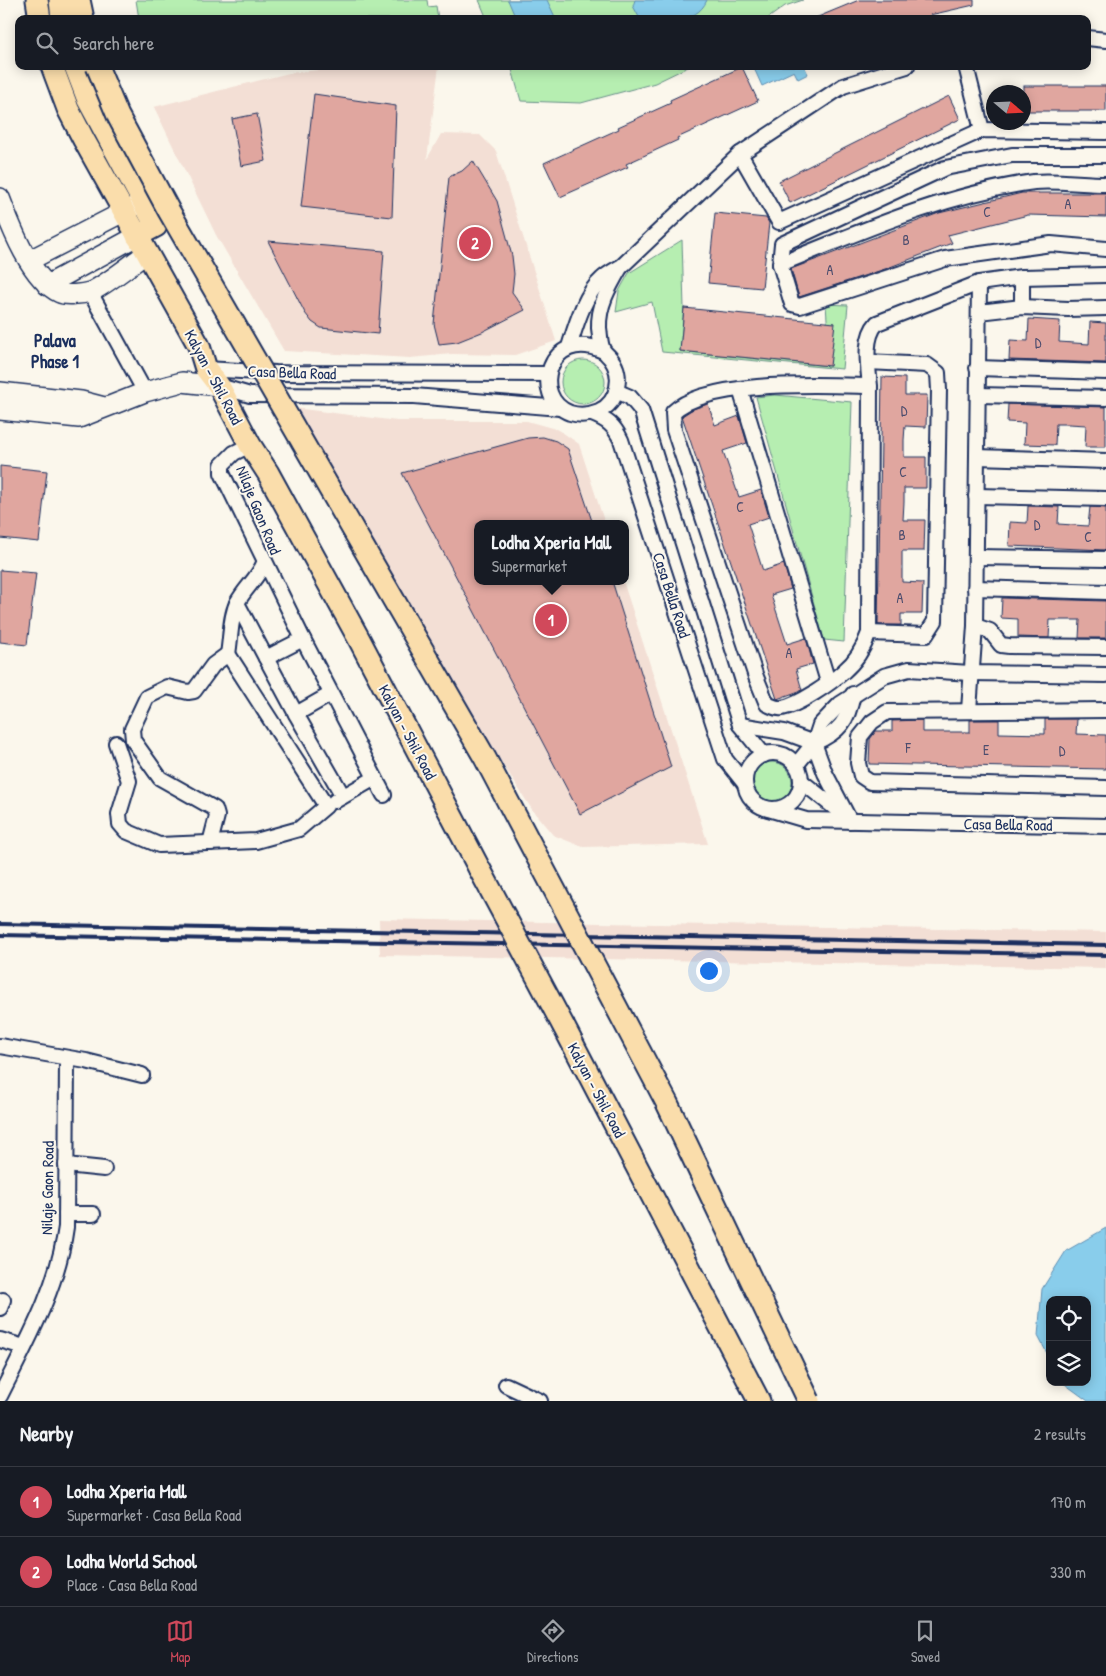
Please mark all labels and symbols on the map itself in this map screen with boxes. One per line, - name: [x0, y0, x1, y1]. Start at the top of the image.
- north arrow: [986, 85, 1031, 130]
- house number: A: [1065, 194, 1072, 213]
- house number: C: [983, 202, 991, 221]
- pin: 2: [459, 224, 491, 262]
- house number: B: [902, 230, 910, 249]
- house number: A: [827, 260, 834, 279]
- street label: Kalyan - Shil Road: [180, 326, 248, 428]
- district label: Palava Phase 1: [31, 328, 79, 374]
- house number: D: [1035, 333, 1042, 352]
- street label: Casa Bella Road: [247, 359, 337, 385]
- house number: D: [901, 401, 908, 420]
- street label: Nilaje Gaon Road: [231, 462, 287, 558]
- house number: C: [899, 462, 907, 481]
- house number: C: [736, 497, 744, 516]
- house number: D: [1034, 515, 1041, 534]
- house number: B: [898, 525, 906, 544]
- house number: C: [1084, 527, 1092, 546]
- street label: Casa Bella Road: [648, 549, 696, 641]
- house number: A: [897, 588, 904, 607]
- pin: 1: [535, 601, 567, 639]
- house number: A: [786, 643, 793, 662]
- street label: Kalyan - Shil Road: [374, 681, 442, 783]
- house number: F: [904, 738, 911, 757]
- house number: E: [983, 740, 989, 759]
- house number: D: [1059, 741, 1066, 760]
- street label: Casa Bella Road: [963, 812, 1053, 836]
- your location: [696, 958, 722, 984]
- street label: Kalyan - Shil Road: [563, 1039, 631, 1141]
- street label: Nilaje Gaon Road: [35, 1141, 59, 1235]

